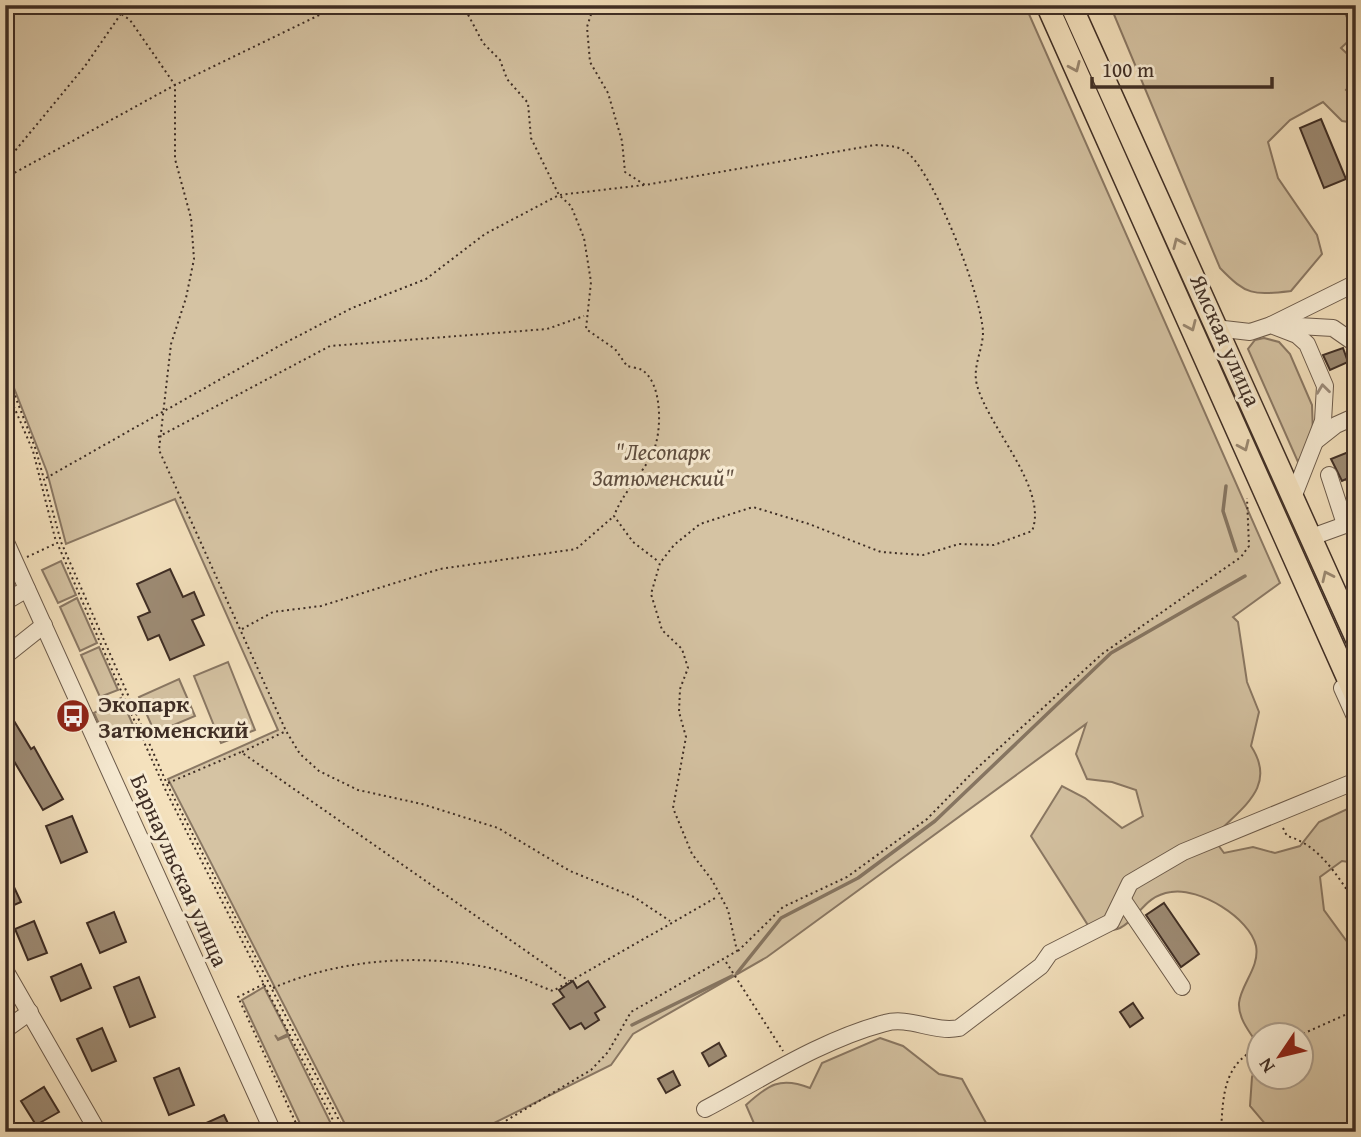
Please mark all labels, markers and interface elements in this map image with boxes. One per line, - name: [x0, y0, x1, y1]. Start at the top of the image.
- scale bar: [1092, 46, 1272, 90]
- text: 100 m: [1102, 54, 1154, 85]
- one-way arrow: [1067, 60, 1081, 73]
- one-way arrow: [1172, 238, 1186, 250]
- street label: Ямская улица: [1182, 268, 1270, 412]
- one-way arrow: [1183, 319, 1197, 331]
- one-way arrow: [1315, 383, 1330, 395]
- park label: "Лесопарк Затюменский": [592, 435, 734, 494]
- one-way arrow: [1236, 439, 1250, 451]
- one-way arrow: [1321, 571, 1335, 583]
- place label: Экопарк Затюменский: [98, 687, 249, 746]
- bus stop icon: Экопарк Затюменский: [54, 697, 92, 735]
- street label: Барнаульская улица: [123, 768, 237, 972]
- north arrow: [1246, 1021, 1316, 1092]
- text: N: [1251, 1052, 1281, 1079]

